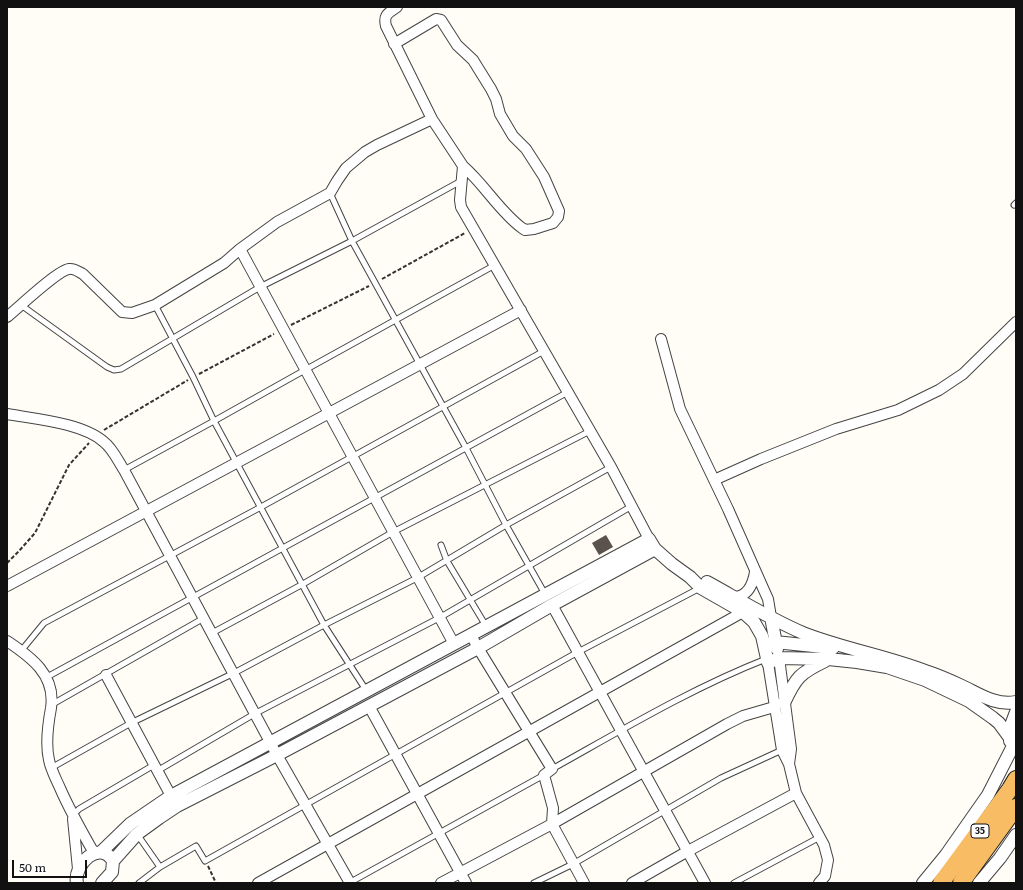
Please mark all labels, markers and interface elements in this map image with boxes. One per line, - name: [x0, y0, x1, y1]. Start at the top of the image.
- road number: 35: [971, 824, 989, 838]
- scale bar: [14, 852, 89, 878]
- text: 50 m: [19, 858, 46, 876]

